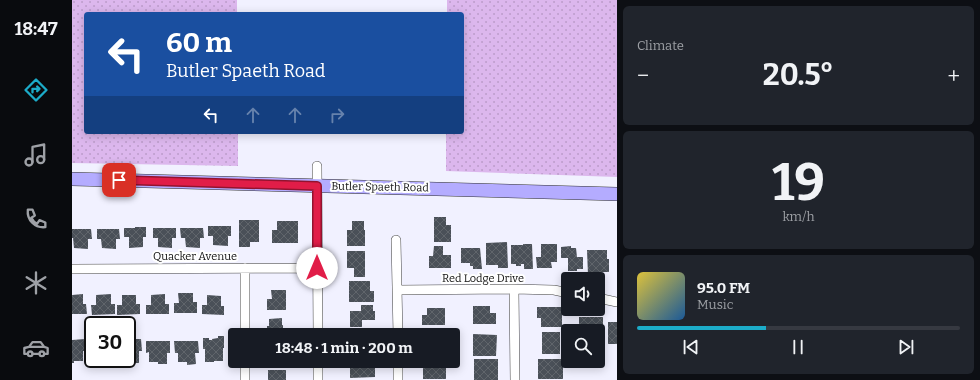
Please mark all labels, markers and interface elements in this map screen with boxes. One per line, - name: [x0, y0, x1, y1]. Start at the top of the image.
- text: 18:47: [14, 18, 58, 40]
- text: 60 m: [166, 26, 232, 59]
- icon: left: [100, 28, 152, 80]
- text: Climate: [637, 38, 684, 53]
- text: 20.5°: [763, 57, 834, 93]
- text: Butler Spaeth Road: [166, 60, 326, 82]
- text: −: [637, 62, 649, 89]
- text: +: [947, 62, 960, 89]
- icon: directions: [22, 76, 50, 104]
- icon: left: [200, 104, 222, 126]
- icon: ahead: [242, 104, 264, 126]
- icon: ahead: [284, 104, 306, 126]
- icon: right: [326, 104, 348, 126]
- icon: music: [22, 141, 50, 169]
- text: 19: [772, 151, 825, 214]
- pin: [102, 163, 136, 197]
- icon: arrive: [108, 169, 130, 191]
- street label: Butler Spaeth Road: [331, 180, 429, 194]
- icon: phone: [22, 205, 50, 233]
- text: km/h: [782, 209, 815, 224]
- position arrow: [296, 247, 338, 289]
- street label: Quacker Avenue: [153, 250, 237, 263]
- icon: climate: [22, 269, 50, 297]
- street label: Red Lodge Drive: [442, 272, 524, 285]
- map controls: [561, 272, 605, 368]
- button: sound: [561, 272, 605, 316]
- text: 95.0 FM: [697, 279, 750, 297]
- text: Music: [697, 297, 733, 312]
- speed limit sign: 30: [84, 316, 136, 368]
- button: search: [561, 324, 605, 368]
- icon: car: [22, 334, 50, 362]
- icon: previous: [680, 336, 702, 358]
- icon: pause: [787, 336, 809, 358]
- icon: next: [895, 336, 917, 358]
- text: 18:48 · 1 min · 200 m: [275, 339, 413, 357]

